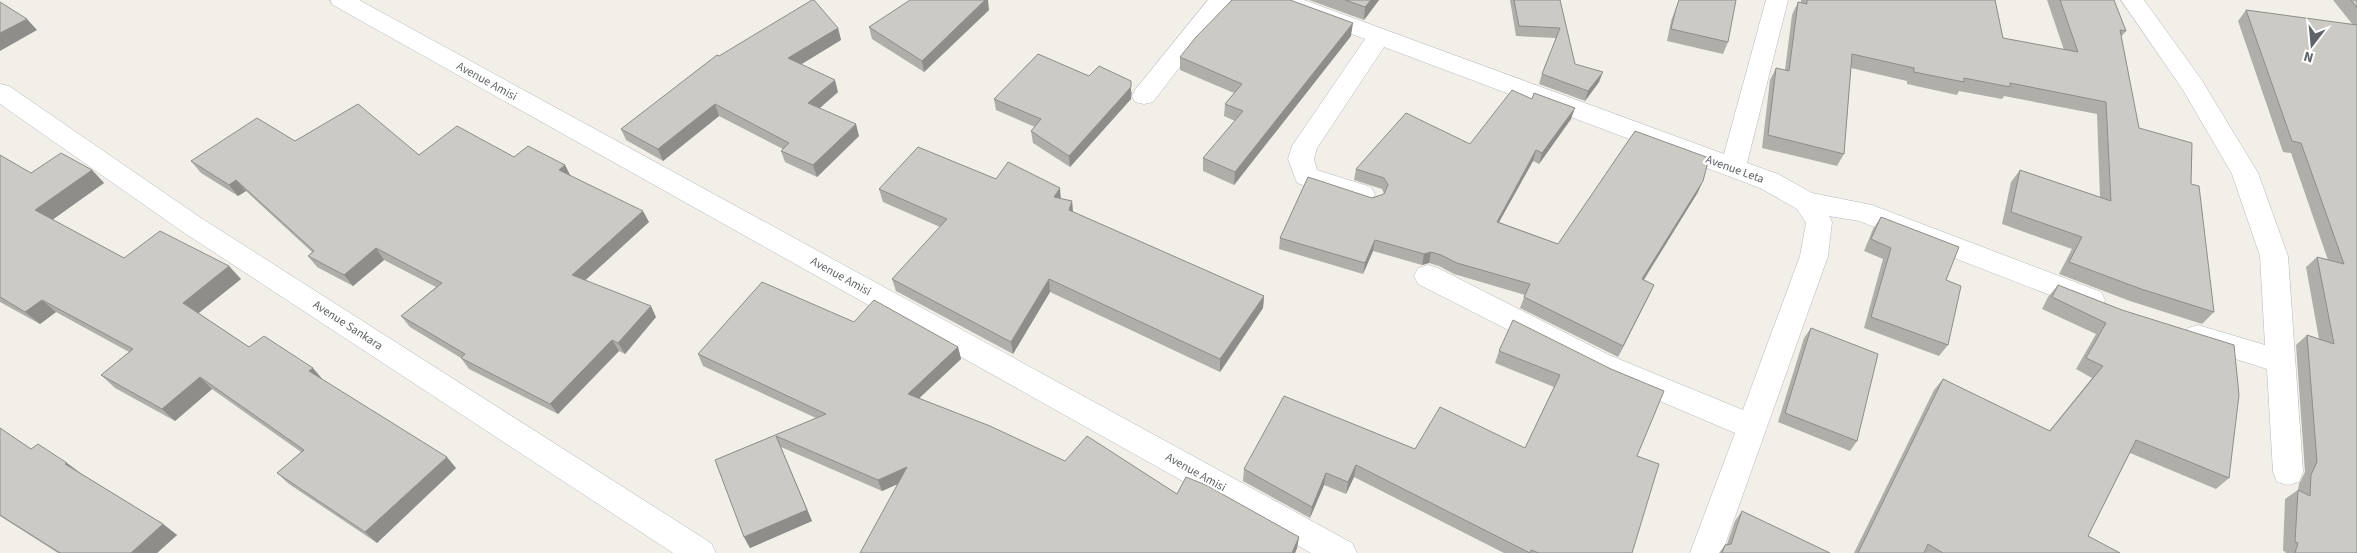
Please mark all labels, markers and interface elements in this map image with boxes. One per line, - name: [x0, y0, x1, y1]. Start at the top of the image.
- north arrow: [2287, 20, 2337, 70]
- text: N: [2301, 46, 2316, 67]
- street label: Avenue Amisi: [453, 58, 520, 105]
- street label: Avenue Leta: [1703, 151, 1766, 188]
- street label: Avenue Amisi: [807, 253, 874, 300]
- street label: Avenue Sankara: [309, 296, 386, 354]
- street label: Avenue Amisi: [1162, 449, 1229, 496]

